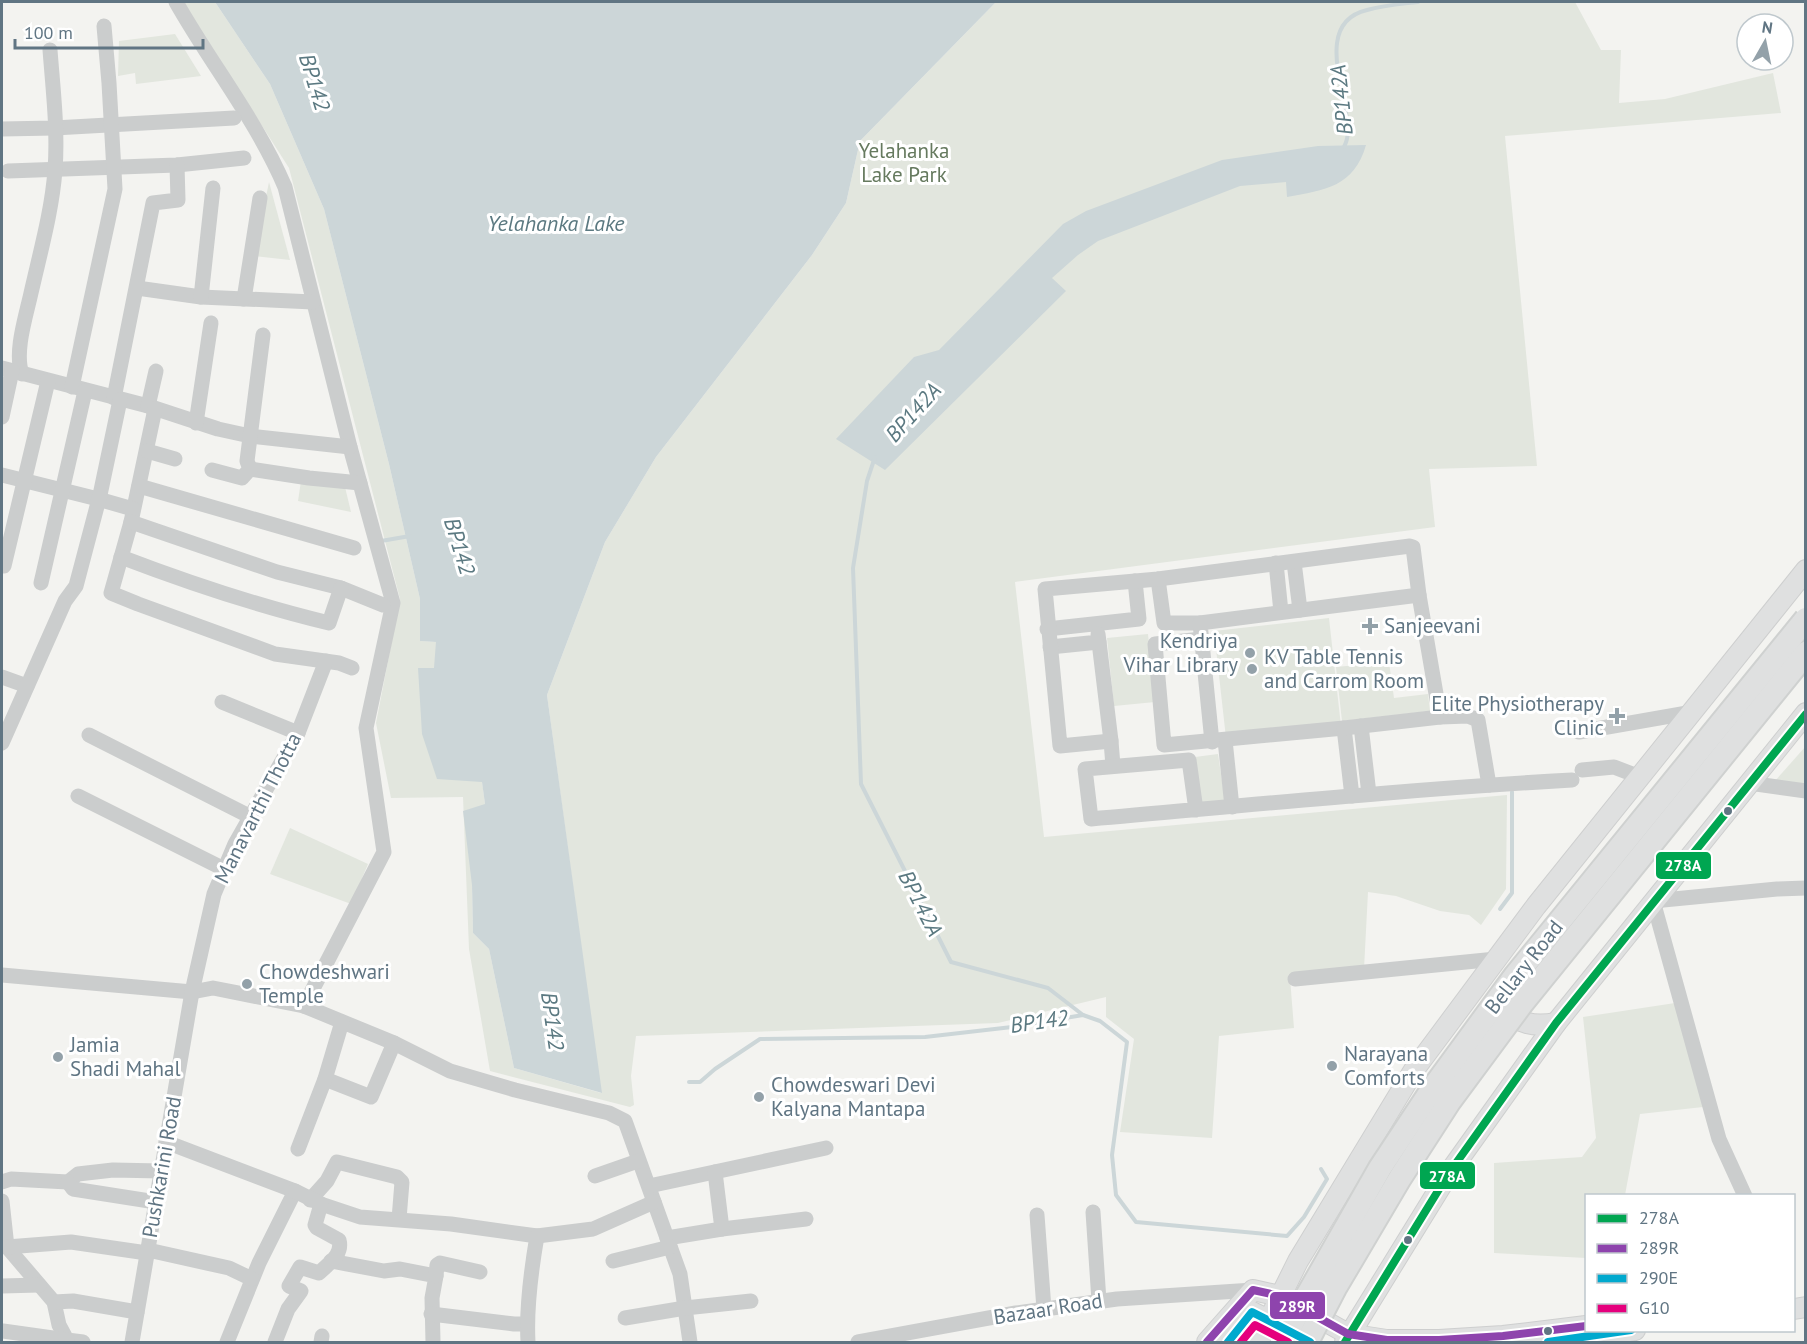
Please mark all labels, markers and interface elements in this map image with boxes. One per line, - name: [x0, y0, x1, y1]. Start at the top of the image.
- scale bar: [15, 12, 202, 50]
- north arrow: [1735, 12, 1795, 72]
- text: N: [1761, 16, 1774, 38]
- text: 100 m: [24, 21, 73, 44]
- water label: BP142: [293, 50, 337, 114]
- water label: BP142A: [1323, 63, 1359, 137]
- park label: Yelahanka Lake Park: [858, 137, 950, 188]
- water label: Yelahanka Lake: [488, 209, 625, 237]
- water label: BP142A: [879, 376, 947, 448]
- water label: BP142: [438, 514, 482, 578]
- place label: Sanjeevani: [1384, 612, 1481, 639]
- marker: Sanjeevani: [1361, 617, 1379, 635]
- place label: Kendriya Vihar Library: [1122, 627, 1238, 678]
- place label: KV Table Tennis and Carrom Room: [1264, 643, 1424, 694]
- marker: Kendriya Vihar Library: [1243, 646, 1257, 660]
- marker: KV Table Tennis and Carrom Room: [1245, 662, 1259, 676]
- place label: Elite Physiotherapy Clinic: [1431, 690, 1604, 741]
- marker: Elite Physiotherapy Clinic: [1608, 707, 1626, 725]
- street label: Manavarthi Thotta: [208, 728, 307, 888]
- unlabelled marker: [1722, 805, 1734, 817]
- line badge: 278A: [1655, 851, 1712, 880]
- text: 278A: [1665, 855, 1702, 875]
- water label: BP142A: [893, 865, 949, 941]
- street label: Bellary Road: [1479, 914, 1569, 1019]
- place label: Chowdeshwari Temple: [259, 958, 390, 1009]
- marker: Chowdeshwari Temple: [240, 977, 254, 991]
- water label: BP142: [535, 990, 571, 1052]
- water label: BP142: [1008, 1003, 1070, 1039]
- place label: Jamia Shadi Mahal: [69, 1031, 181, 1082]
- place label: Narayana Comforts: [1344, 1040, 1428, 1091]
- marker: Jamia Shadi Mahal: [51, 1050, 65, 1064]
- marker: Narayana Comforts: [1325, 1059, 1339, 1073]
- place label: Chowdeswari Devi Kalyana Mantapa: [771, 1071, 936, 1122]
- marker: Chowdeswari Devi Kalyana Mantapa: [752, 1090, 766, 1104]
- street label: Pushkarini Road: [136, 1094, 187, 1240]
- line badge: 278A: [1419, 1161, 1476, 1190]
- text: 278A: [1429, 1166, 1466, 1186]
- legend: [1585, 1194, 1795, 1332]
- text: 278A: [1639, 1206, 1679, 1229]
- unlabelled marker: [1402, 1234, 1414, 1246]
- text: 289R: [1639, 1236, 1679, 1259]
- text: 290E: [1639, 1266, 1678, 1289]
- street label: Bazaar Road: [991, 1287, 1104, 1330]
- line badge: 289R: [1269, 1291, 1326, 1320]
- text: 289R: [1279, 1296, 1316, 1316]
- text: G10: [1639, 1296, 1670, 1319]
- unlabelled marker: [1542, 1325, 1554, 1337]

